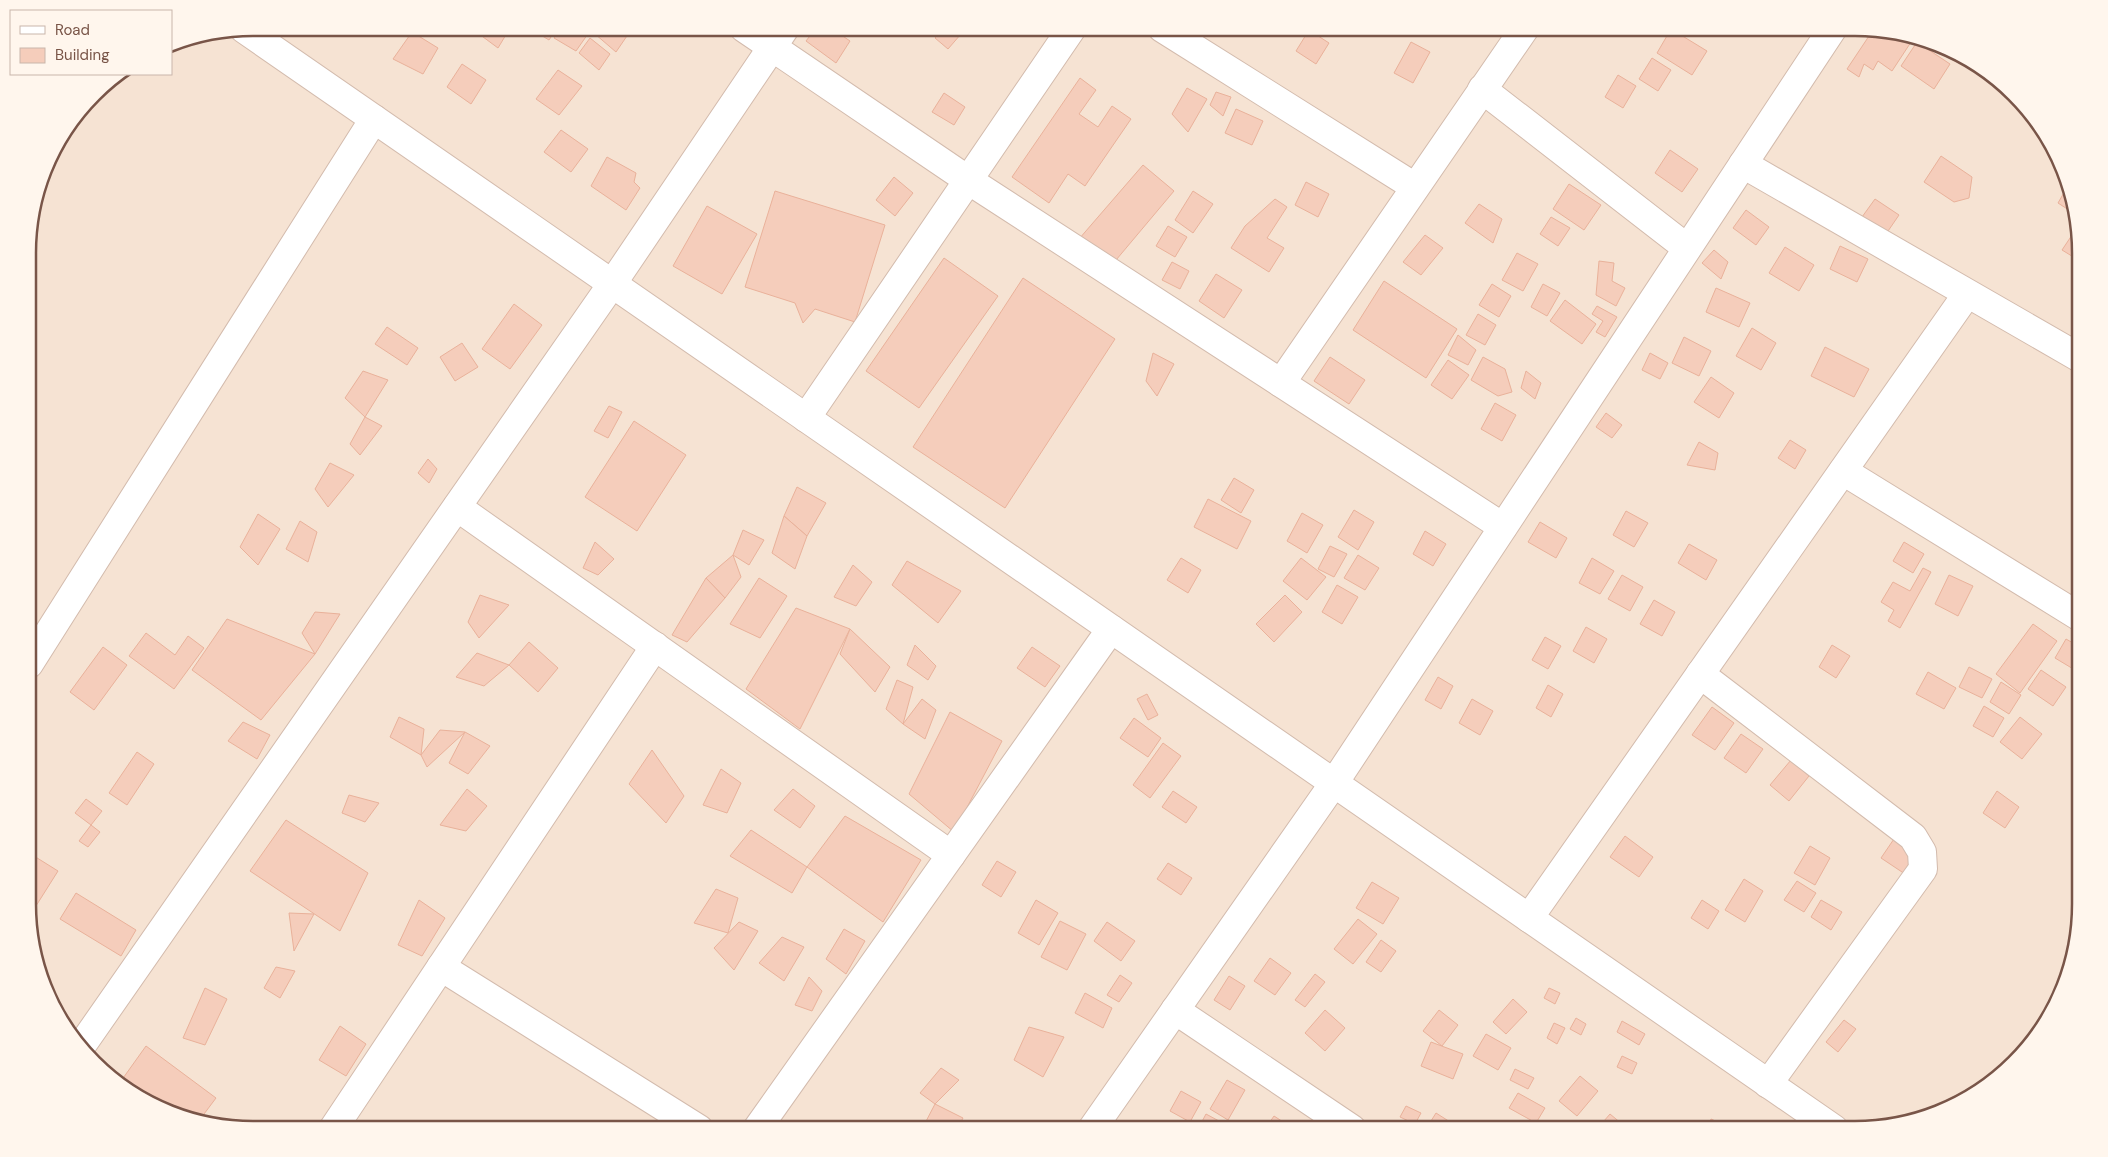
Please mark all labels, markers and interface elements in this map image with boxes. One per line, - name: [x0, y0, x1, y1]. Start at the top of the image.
- legend: [10, 10, 172, 75]
- text: Road: [55, 20, 90, 40]
- text: Building: [55, 45, 110, 65]

